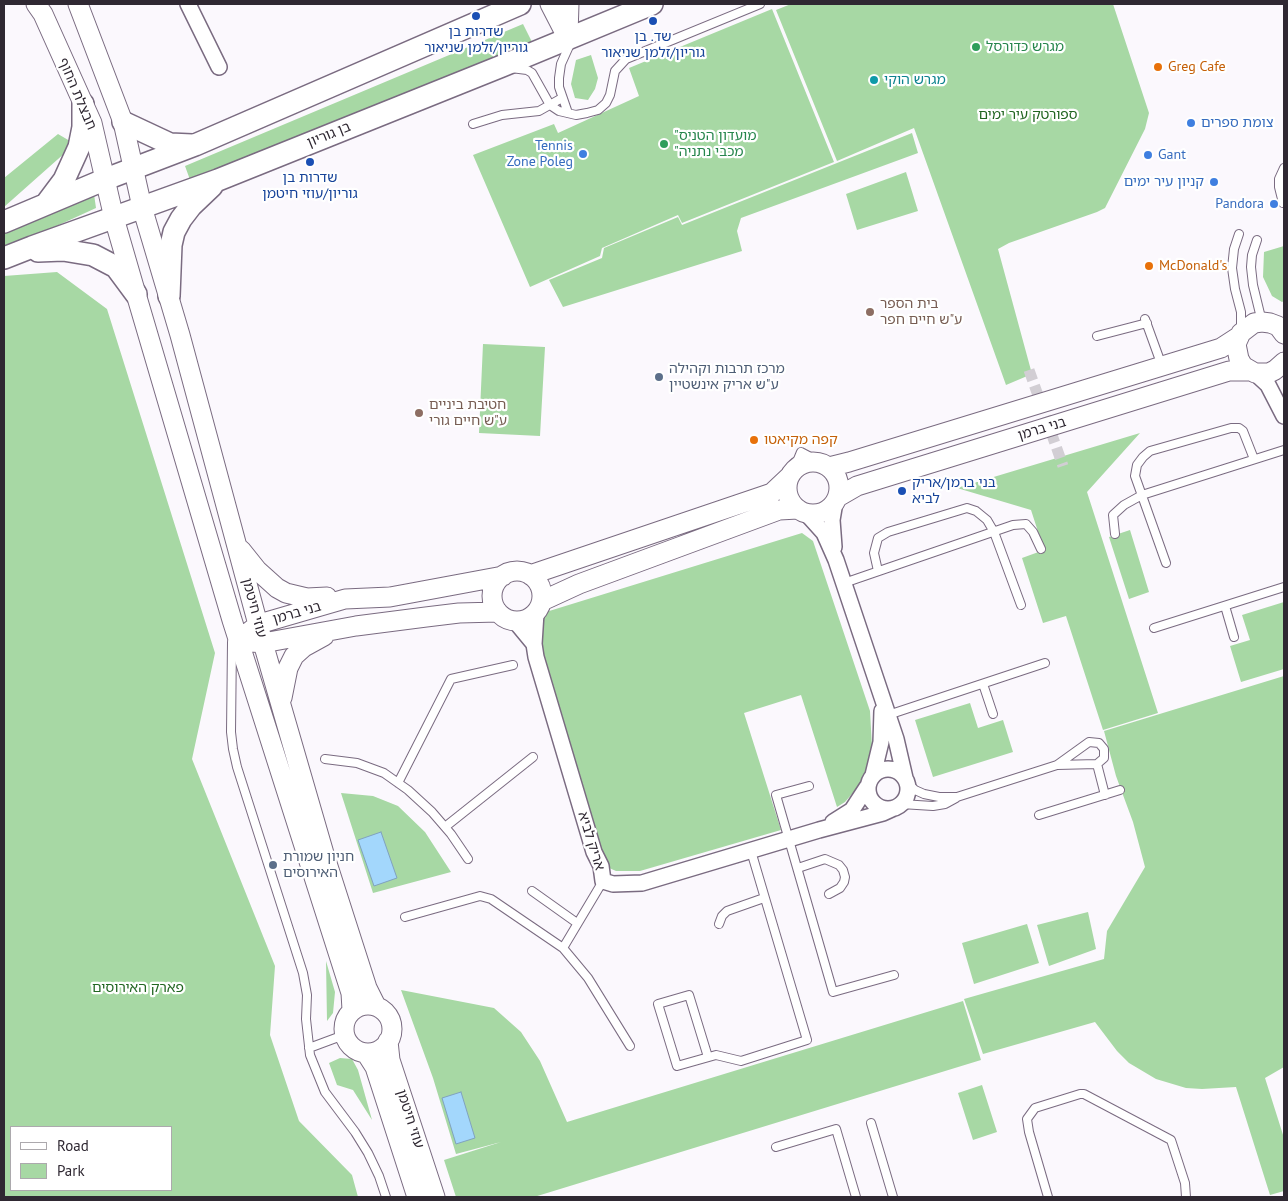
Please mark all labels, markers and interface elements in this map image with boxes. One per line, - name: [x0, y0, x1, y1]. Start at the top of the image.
- marker: שדרות בן גוריון/זלמן שניאור: [470, 10, 482, 22]
- marker: שד. בן גוריון/זלמן שניאור: [647, 15, 659, 27]
- place label: שדרות בן גוריון/זלמן שניאור: [424, 24, 528, 56]
- place label: שד. בן גוריון/זלמן שניאור: [601, 29, 705, 62]
- place label: מגרש כדורסל: [986, 39, 1064, 55]
- marker: מגרש כדורסל: [970, 41, 982, 53]
- street label: חבצלת החוף: [54, 55, 100, 133]
- place label: Greg Cafe: [1168, 59, 1226, 75]
- marker: Greg Cafe: [1152, 61, 1164, 73]
- place label: מגרש הוקי: [884, 72, 946, 88]
- marker: מגרש הוקי: [868, 74, 880, 86]
- park label: ספורטק עיר ימים: [978, 107, 1078, 123]
- place label: צומת ספרים: [1201, 115, 1273, 131]
- marker: צומת ספרים: [1185, 117, 1197, 129]
- street label: בן גוריון: [305, 119, 353, 151]
- place label: "מועדון הטניס "מכבי נתניה: [674, 128, 756, 160]
- place label: Tennis Zone Poleg: [507, 138, 573, 170]
- marker: "מועדון הטניס "מכבי נתניה: [658, 138, 670, 150]
- place label: Gant: [1158, 147, 1186, 163]
- marker: Tennis Zone Poleg: [577, 148, 589, 160]
- marker: Gant: [1142, 149, 1154, 161]
- marker: שדרות בן גוריון/עוזי חיטמן: [304, 156, 316, 168]
- place label: שדרות בן גוריון/עוזי חיטמן: [262, 170, 358, 202]
- place label: קניון עיר ימים: [1124, 174, 1204, 190]
- marker: קניון עיר ימים: [1208, 176, 1220, 188]
- place label: Pandora: [1215, 196, 1264, 212]
- marker: Pandora: [1268, 198, 1280, 210]
- place label: McDonald's: [1159, 258, 1227, 274]
- marker: McDonald's: [1143, 260, 1155, 272]
- place label: בית הספר ע"ש חיים חפר: [880, 296, 962, 328]
- marker: בית הספר ע"ש חיים חפר: [864, 306, 876, 318]
- place label: מרכז תרבות וקהילה ע"ש אריק אינשטיין: [669, 361, 785, 394]
- marker: מרכז תרבות וקהילה ע"ש אריק אינשטיין: [653, 371, 665, 383]
- place label: חטיבת ביניים ע"ש חיים גורי: [429, 397, 507, 430]
- marker: חטיבת ביניים ע"ש חיים גורי: [413, 407, 425, 419]
- street label: בני ברמן: [1016, 414, 1068, 444]
- place label: קפה מקיאטו: [764, 432, 838, 448]
- marker: קפה מקיאטו: [748, 434, 760, 446]
- place label: בני ברמן/אריק לביא: [912, 475, 996, 508]
- marker: בני ברמן/אריק לביא: [896, 485, 908, 497]
- street label: עוזי חיטמן: [238, 576, 270, 640]
- street label: בני ברמן: [271, 598, 323, 628]
- street label: אריק לביא: [574, 810, 608, 872]
- place label: חניון שמורת האירוסים: [283, 849, 354, 882]
- marker: חניון שמורת האירוסים: [267, 859, 279, 871]
- park label: פארק האירוסים: [92, 980, 184, 996]
- street label: עוזי חיטמן: [393, 1087, 427, 1151]
- legend: [10, 1126, 172, 1191]
- text: Road: [57, 1136, 89, 1155]
- text: Park: [57, 1161, 85, 1180]

